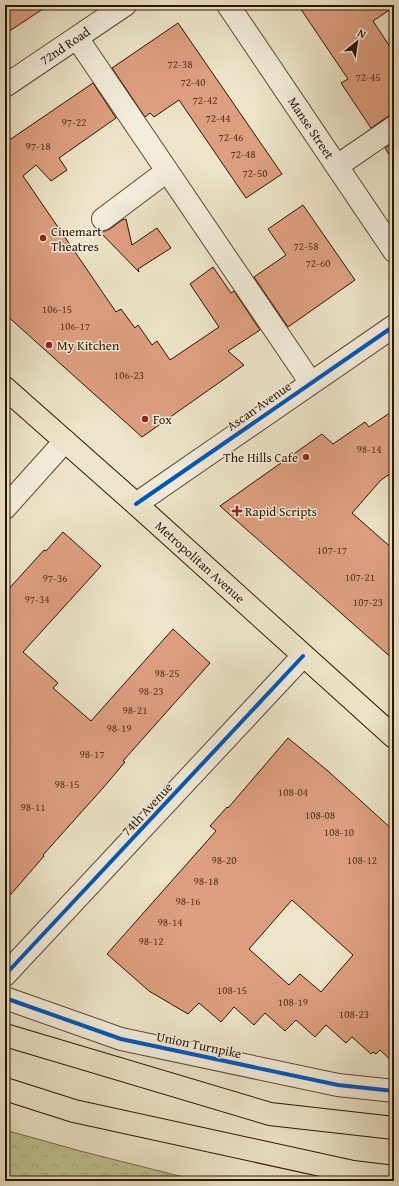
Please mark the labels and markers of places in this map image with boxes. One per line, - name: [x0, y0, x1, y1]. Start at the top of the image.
- place label: Cinemart Theatres: [51, 222, 102, 256]
- marker: Cinemart Theatres: [38, 233, 48, 243]
- place label: My Kitchen: [57, 336, 120, 355]
- marker: My Kitchen: [44, 340, 54, 350]
- place label: Fox: [153, 410, 172, 429]
- marker: Fox: [140, 414, 150, 424]
- place label: The Hills Cafe: [223, 448, 298, 467]
- marker: The Hills Cafe: [301, 452, 311, 462]
- place label: Rapid Scripts: [245, 502, 317, 521]
- marker: Rapid Scripts: [232, 506, 242, 516]

